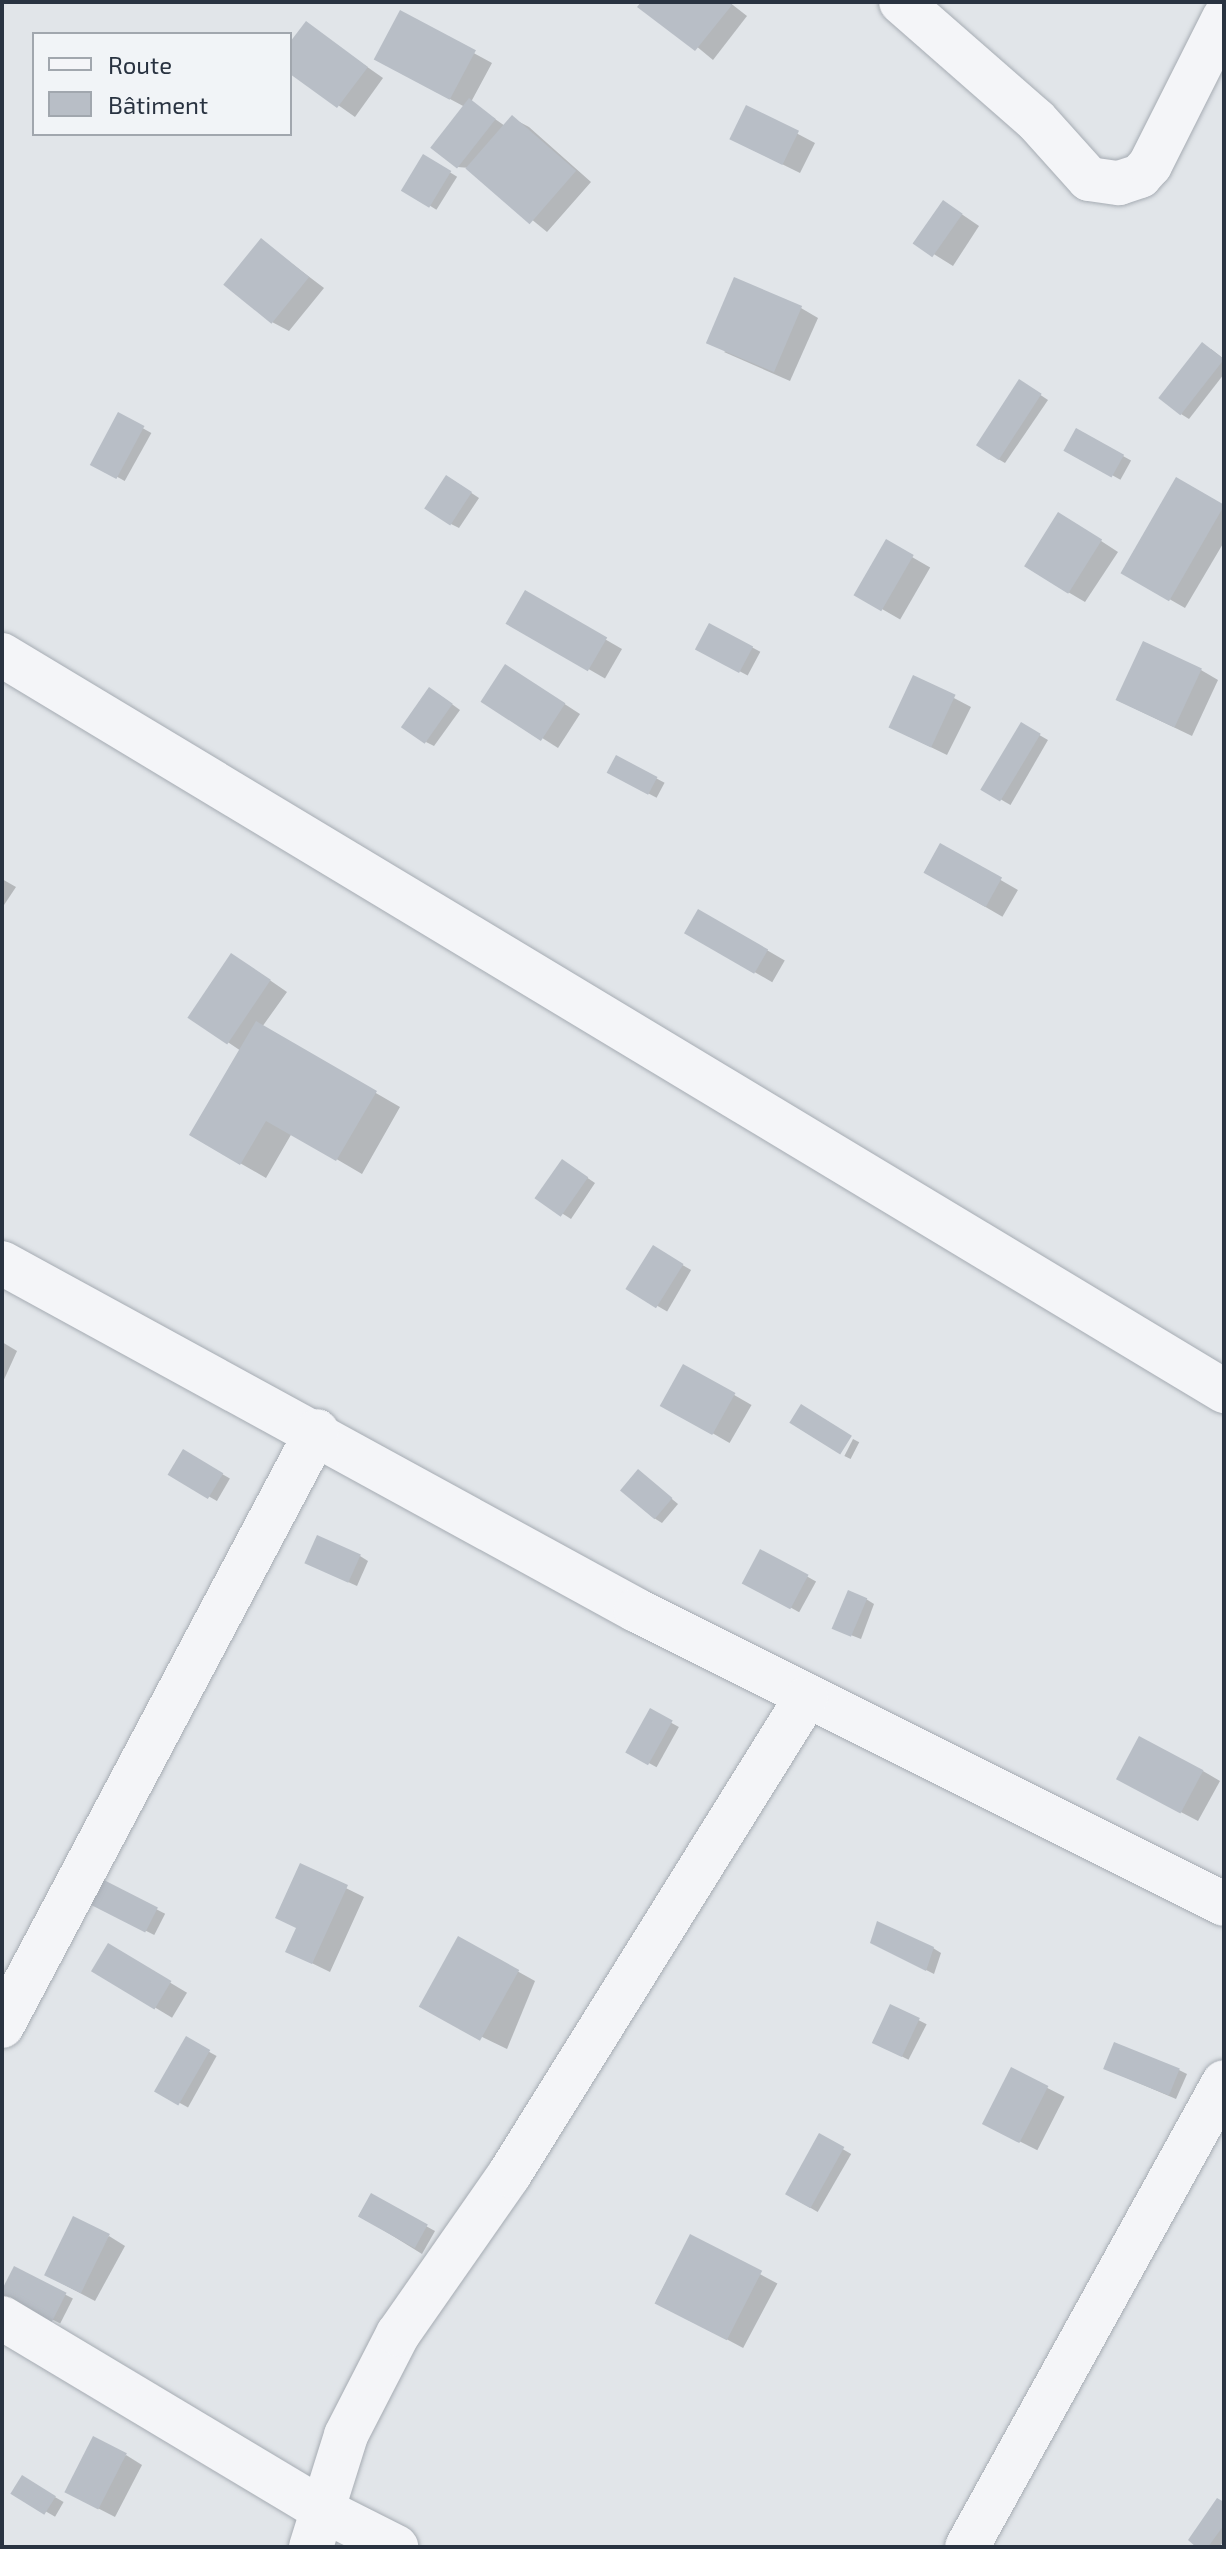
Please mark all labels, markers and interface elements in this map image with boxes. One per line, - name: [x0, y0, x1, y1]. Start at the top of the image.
- legend: [32, 32, 292, 136]
- text: Route: [108, 50, 172, 79]
- text: Bâtiment: [108, 90, 208, 119]

